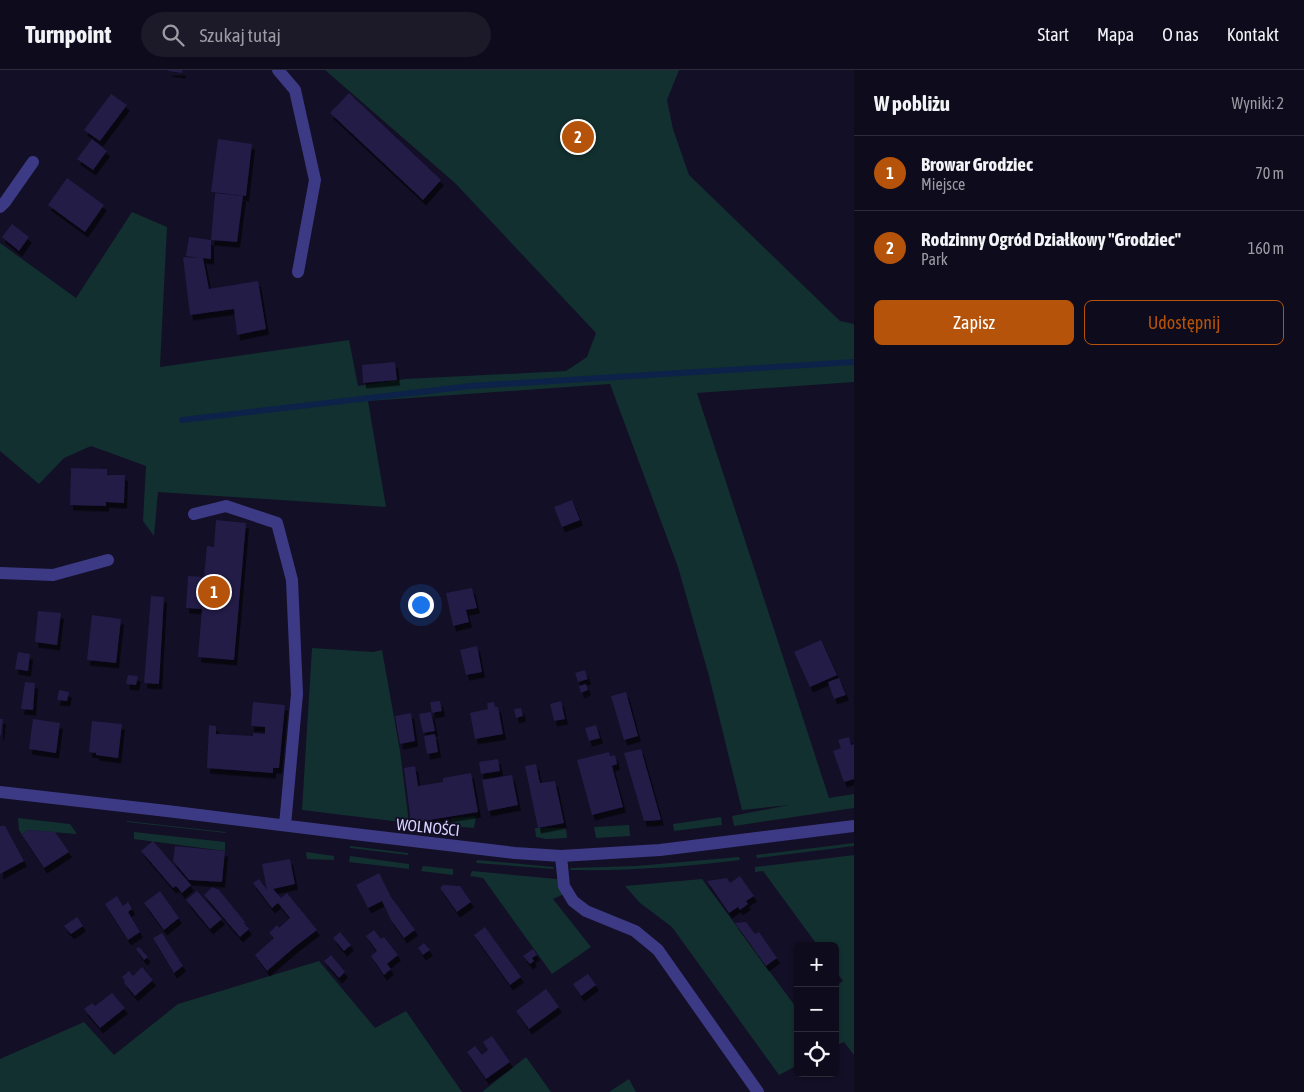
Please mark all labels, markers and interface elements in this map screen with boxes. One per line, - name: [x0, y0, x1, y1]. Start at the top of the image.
- search box: [141, 12, 491, 57]
- text: Turnpoint: [25, 21, 111, 48]
- icon: search: [159, 21, 187, 49]
- text: Szukaj tutaj: [199, 24, 281, 46]
- text: Start: [1037, 24, 1069, 45]
- text: Mapa: [1097, 24, 1134, 45]
- text: O nas: [1162, 24, 1199, 45]
- text: Kontakt: [1227, 24, 1279, 45]
- text: W pobliżu: [874, 91, 950, 115]
- text: Wyniki: 2: [1232, 94, 1284, 112]
- pin: 2: [562, 118, 594, 156]
- text: Browar Grodziec: [921, 153, 1033, 175]
- text: 1: [886, 164, 894, 182]
- text: 70 m: [1255, 164, 1284, 182]
- text: Miejsce: [921, 175, 965, 193]
- text: Rodzinny Ogród Działkowy "Grodziec": [921, 228, 1181, 250]
- text: 2: [886, 239, 894, 257]
- text: 160 m: [1248, 239, 1284, 257]
- text: Park: [921, 250, 948, 268]
- button: Zapisz: [874, 300, 1074, 345]
- button: Udostępnij: [1084, 300, 1284, 345]
- pin: 1: [198, 573, 230, 611]
- your location: [408, 592, 434, 618]
- street label: WOLNOŚCI: [395, 814, 461, 839]
- map controls: [794, 942, 839, 1077]
- button: +: [794, 942, 839, 987]
- button: −: [794, 987, 839, 1032]
- button: locate: [794, 1032, 839, 1077]

